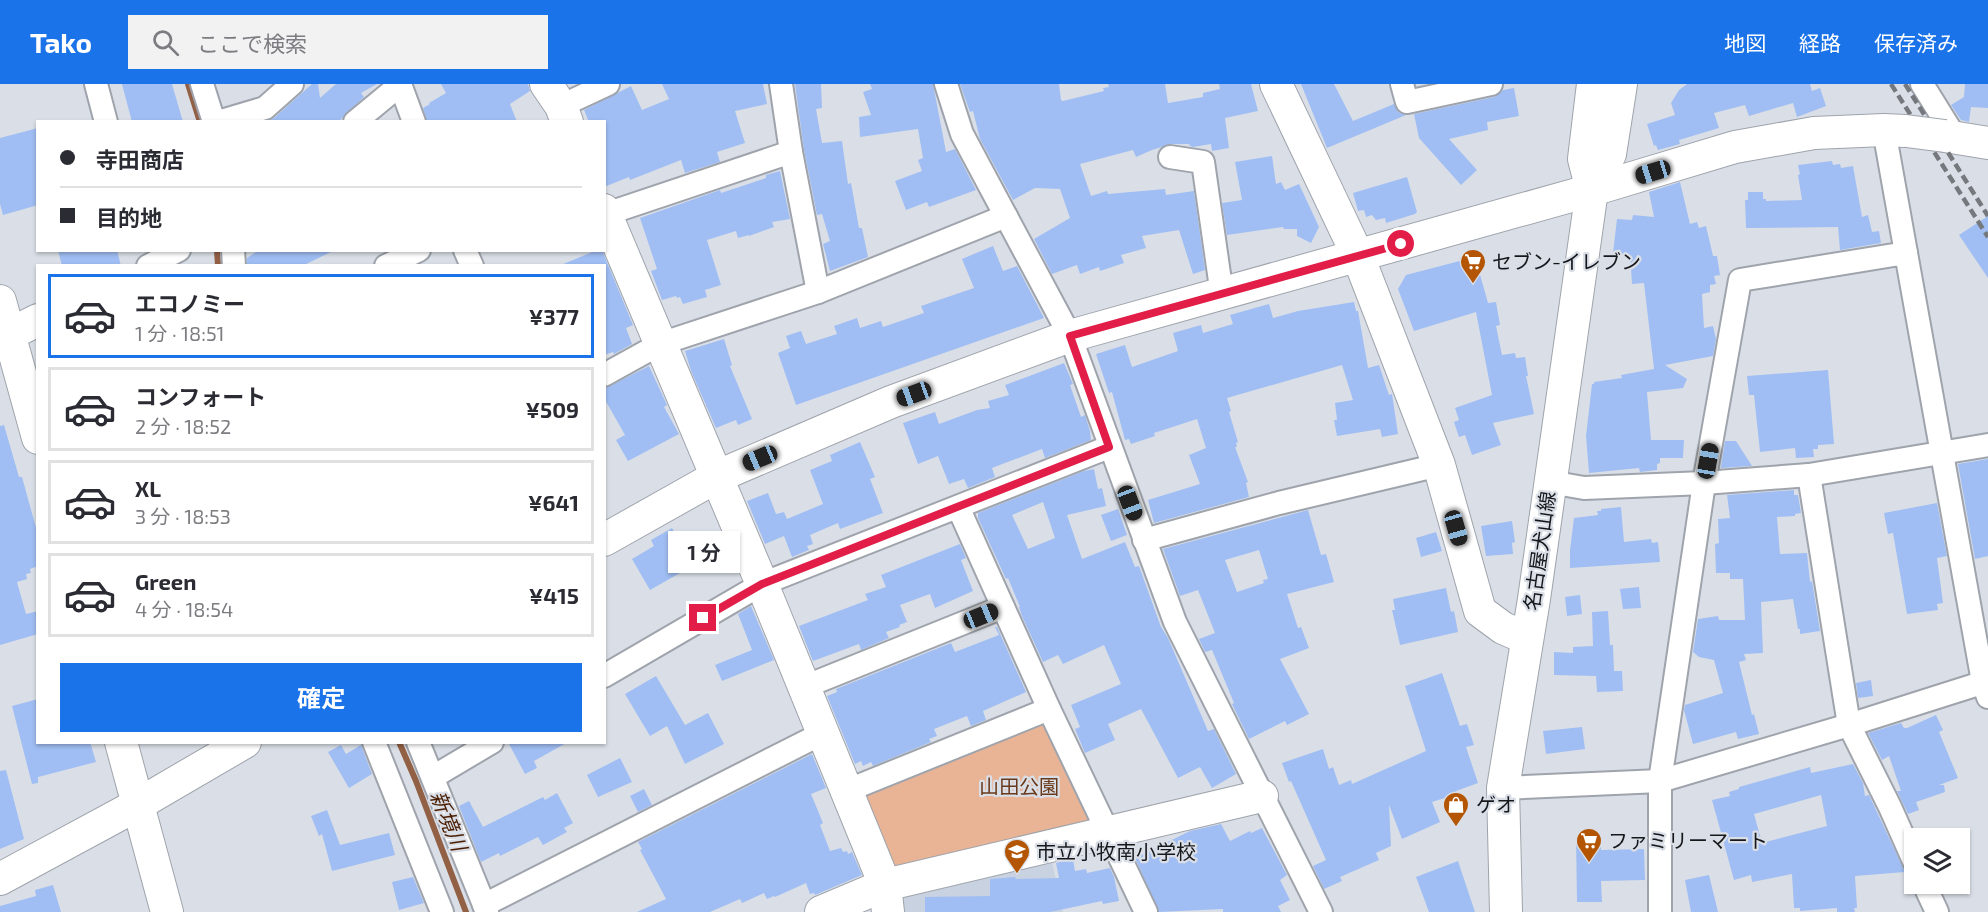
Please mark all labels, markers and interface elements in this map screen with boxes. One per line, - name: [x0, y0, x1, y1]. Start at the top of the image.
- search box: [128, 15, 548, 69]
- text: Tako: [30, 25, 92, 59]
- icon: search: [149, 26, 182, 59]
- text: ここで検索: [197, 30, 307, 56]
- text: 地図: [1724, 30, 1766, 55]
- text: 経路: [1799, 30, 1841, 55]
- text: 保存済み: [1874, 30, 1958, 55]
- text: 寺田商店: [96, 146, 184, 172]
- car: [1633, 158, 1673, 186]
- text: 目的地: [96, 204, 162, 230]
- route start: [1387, 230, 1414, 257]
- supermarket icon: セブン-イレブン: [1458, 247, 1488, 285]
- place label: セブン-イレブン: [1492, 249, 1641, 273]
- icon: car: [63, 289, 117, 343]
- text: エコノミー: [135, 290, 245, 316]
- text: ¥377: [529, 303, 579, 329]
- text: 1 分 · 18:51: [135, 321, 225, 345]
- car: [894, 379, 934, 409]
- icon: car: [63, 382, 117, 436]
- text: コンフォート: [135, 383, 266, 409]
- text: ¥509: [525, 396, 579, 422]
- text: 2 分 · 18:52: [135, 414, 231, 438]
- car: [1696, 442, 1720, 480]
- car: [740, 443, 780, 473]
- icon: car: [63, 475, 117, 529]
- text: XL: [135, 475, 161, 501]
- car: [1115, 483, 1145, 523]
- text: ¥641: [528, 489, 579, 515]
- street label: 名古屋犬山線: [1519, 490, 1559, 612]
- text: 3 分 · 18:53: [135, 504, 231, 528]
- car: [1442, 508, 1470, 548]
- callout: 1 分: [667, 531, 739, 573]
- text: 1 分: [688, 540, 720, 564]
- icon: car: [63, 568, 117, 622]
- text: Green: [135, 568, 197, 594]
- text: ¥415: [529, 582, 579, 608]
- text: 4 分 · 18:54: [135, 597, 233, 621]
- car: [961, 601, 1001, 631]
- route end: [689, 604, 716, 631]
- button: 確定: [60, 663, 582, 732]
- park label: 山田公園: [979, 774, 1059, 798]
- water label: 新境川: [426, 787, 474, 856]
- shop icon: ゲオ: [1441, 790, 1471, 828]
- place label: ゲオ: [1476, 792, 1516, 816]
- supermarket icon: ファミリーマート: [1574, 826, 1604, 864]
- place label: ファミリーマート: [1608, 828, 1768, 852]
- map controls: [1904, 828, 1970, 894]
- button: layers: [1904, 828, 1970, 894]
- school or university icon: 市立小牧南小学校: [1002, 837, 1032, 875]
- place label: 市立小牧南小学校: [1036, 839, 1196, 863]

